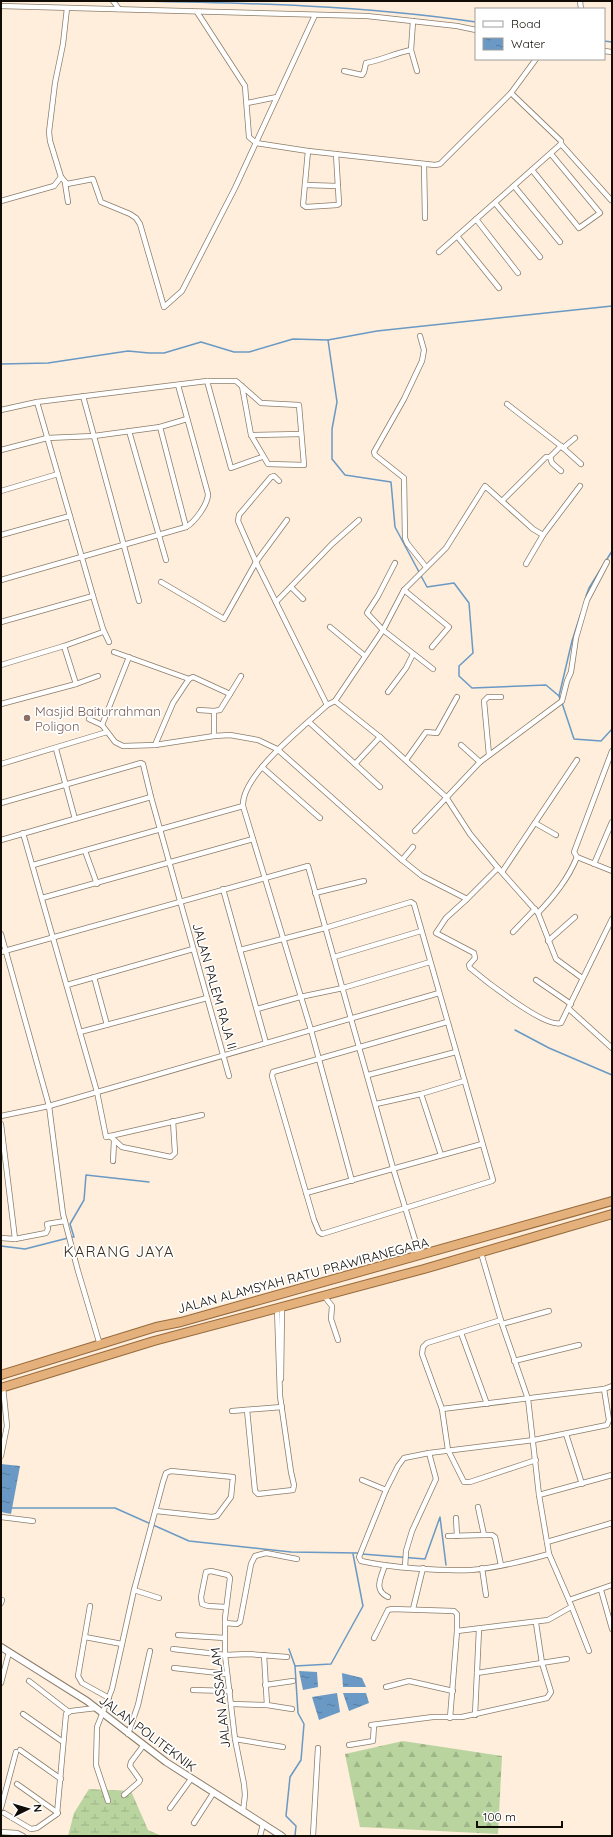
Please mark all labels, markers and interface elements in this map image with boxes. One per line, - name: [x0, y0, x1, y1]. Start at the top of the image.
- legend: [475, 8, 605, 60]
- text: Road: [511, 16, 541, 31]
- text: Water: [511, 36, 546, 51]
- place label: Masjid Baiturrahman Poligon: [35, 703, 161, 734]
- marker: Masjid Baiturrahman Poligon: [22, 713, 32, 723]
- street label: JALAN PALEM RAJA II: [189, 921, 241, 1051]
- street label: JALAN ALAMSYAH RATU PRAWIRANEGARA: [176, 1234, 431, 1316]
- district label: KARANG JAYA: [64, 1242, 174, 1261]
- street label: JALAN ASSALAM: [207, 1647, 233, 1749]
- street label: JALAN POLITEKNIK: [96, 1691, 200, 1775]
- north arrow: [8, 1789, 48, 1829]
- text: N: [31, 1803, 45, 1813]
- scale bar: [477, 1803, 562, 1829]
- text: 100 m: [483, 1809, 516, 1824]

